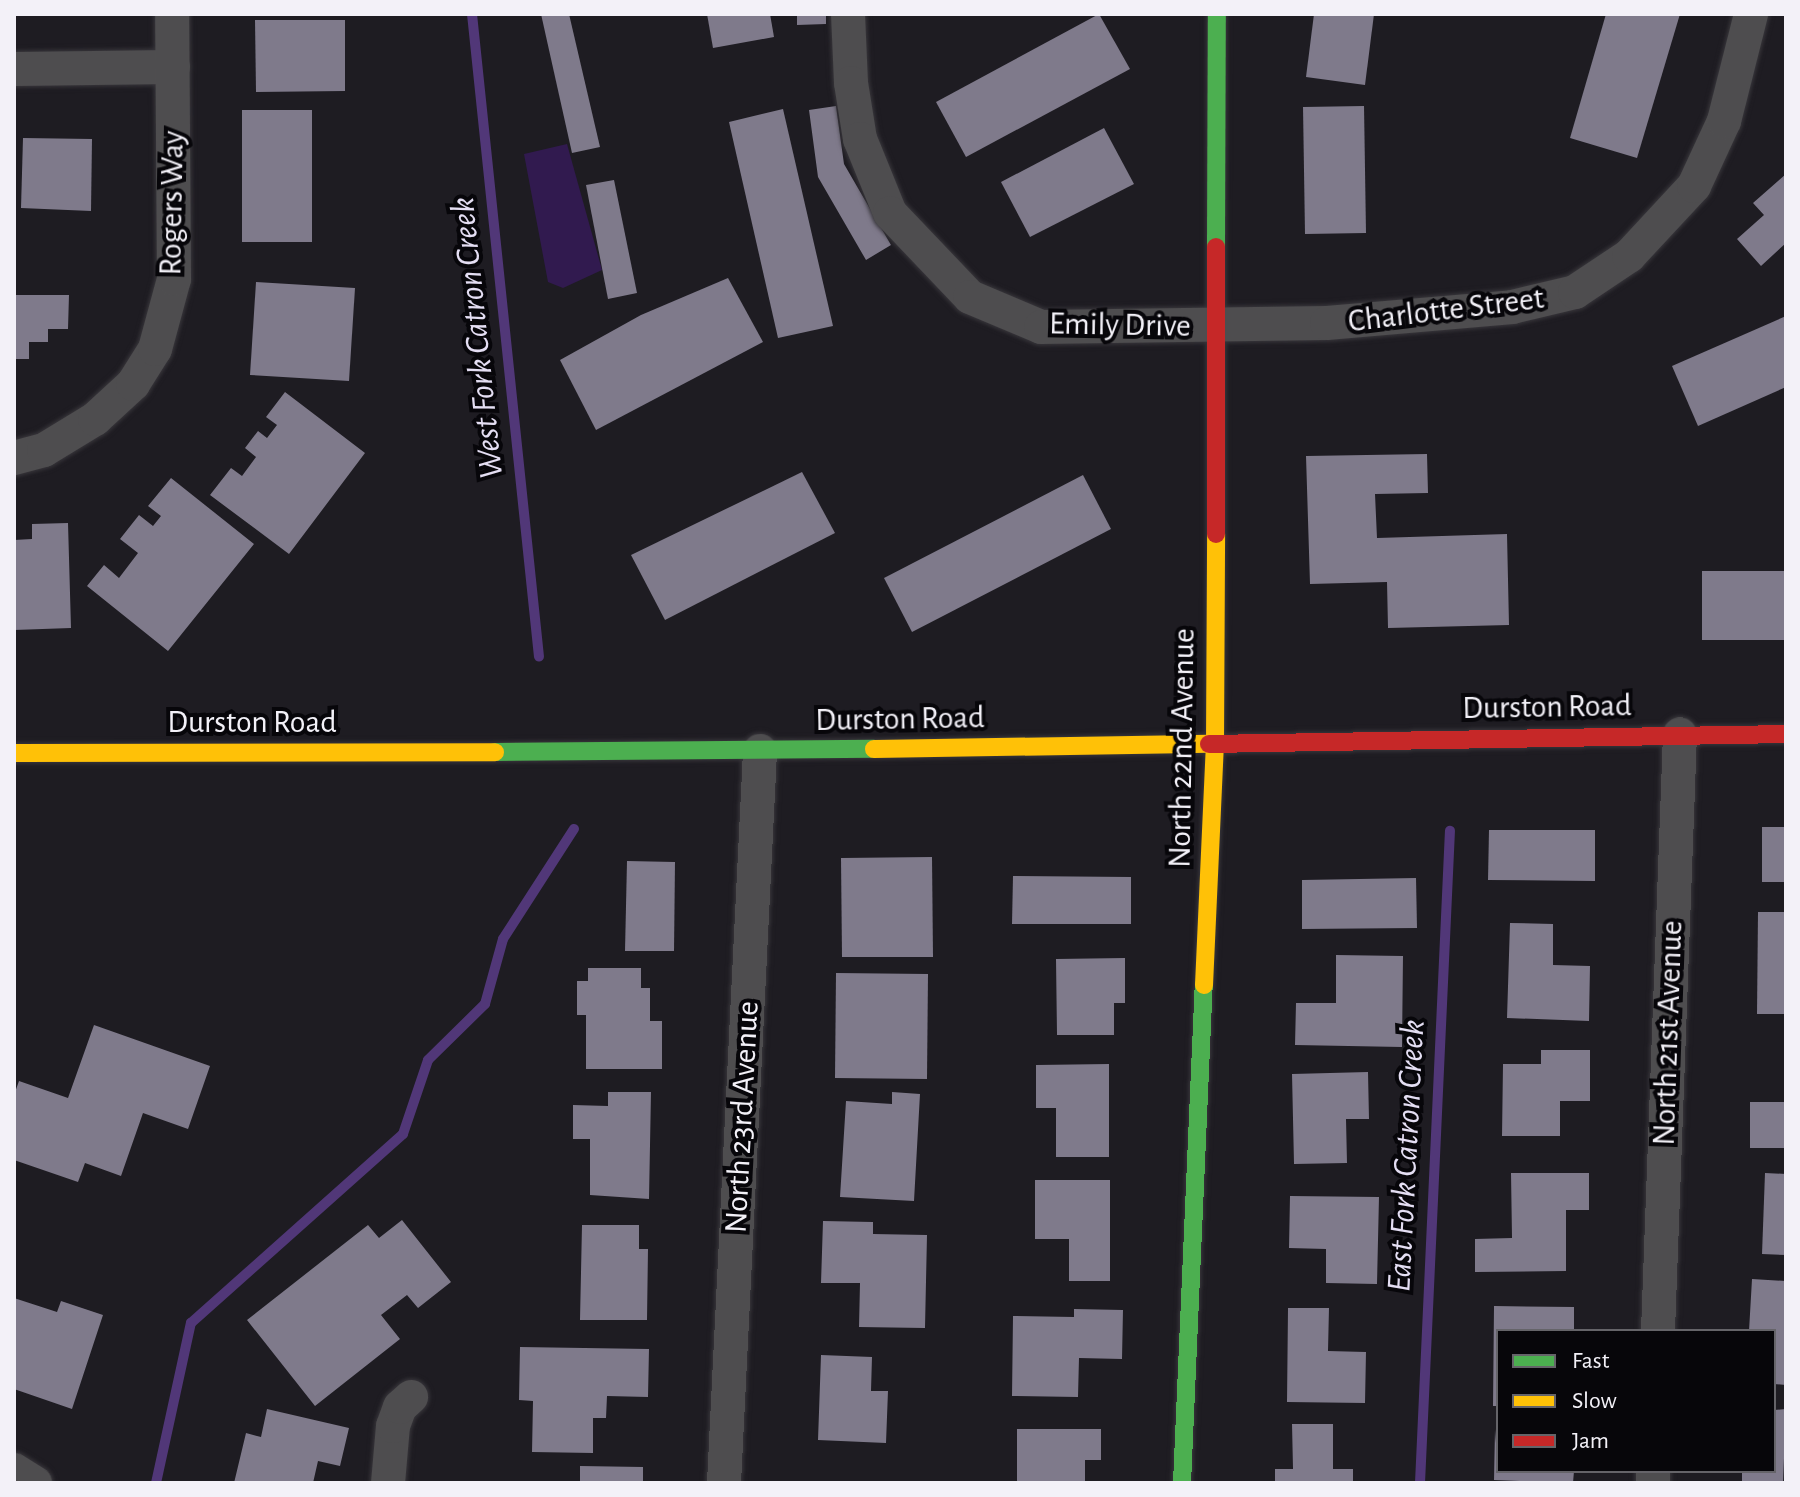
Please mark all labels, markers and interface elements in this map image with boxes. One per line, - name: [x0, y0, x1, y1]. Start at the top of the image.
- street label: Rogers Way: [152, 130, 192, 276]
- water label: West Fork Catron Creek: [443, 195, 513, 481]
- street label: Charlotte Street: [1346, 279, 1546, 341]
- street label: Emily Drive: [1049, 305, 1191, 345]
- street label: North 22nd Avenue: [1161, 628, 1203, 868]
- street label: Durston Road: [1462, 686, 1632, 728]
- street label: Durston Road: [815, 698, 985, 740]
- street label: Durston Road: [167, 703, 337, 741]
- street label: North 21st Avenue: [1645, 920, 1691, 1146]
- street label: North 23rd Avenue: [717, 1000, 767, 1234]
- water label: East Fork Catron Creek: [1379, 1019, 1435, 1293]
- legend: [1496, 1329, 1776, 1473]
- text: Fast: [1572, 1349, 1609, 1373]
- text: Slow: [1572, 1389, 1617, 1413]
- text: Jam: [1572, 1429, 1609, 1453]

